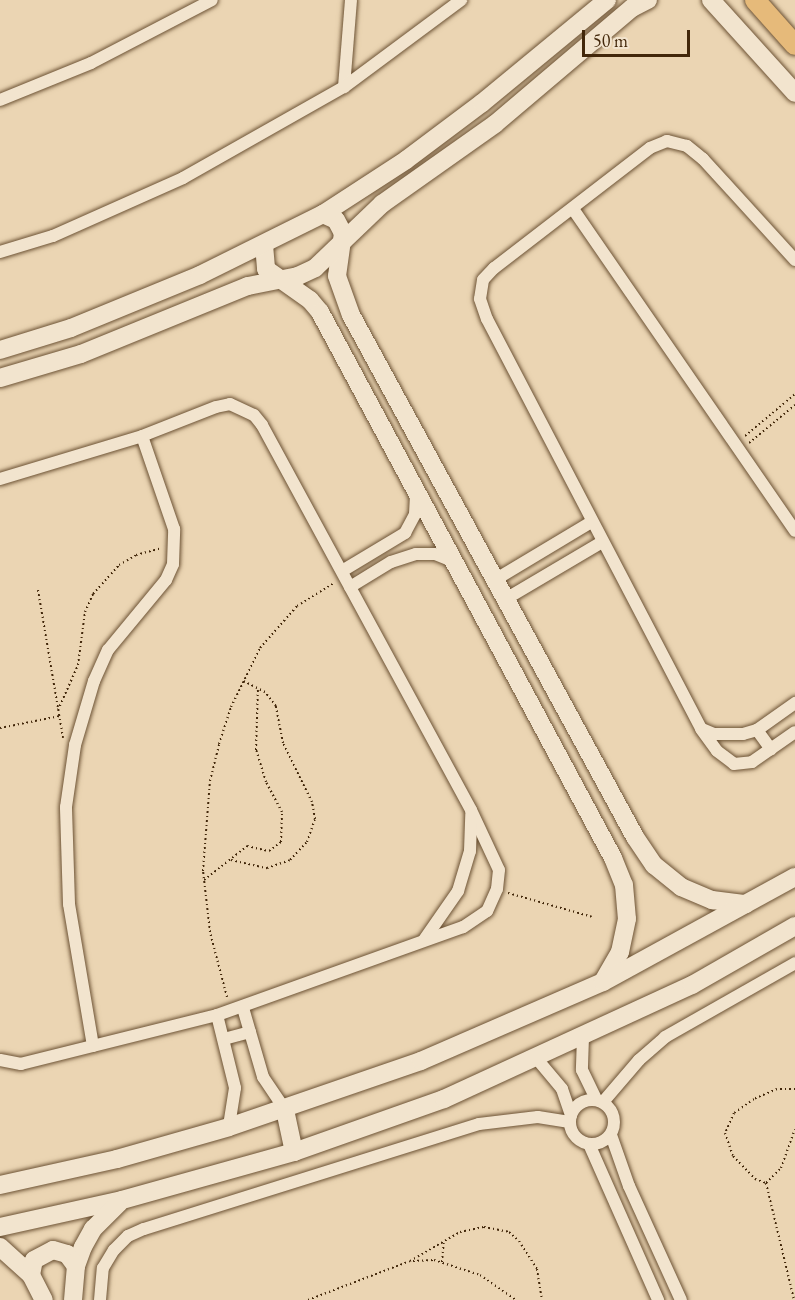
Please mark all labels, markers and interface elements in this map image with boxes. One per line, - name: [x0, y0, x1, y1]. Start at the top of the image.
- scale bar: [585, 18, 693, 56]
- text: 50 m: [593, 29, 628, 52]

